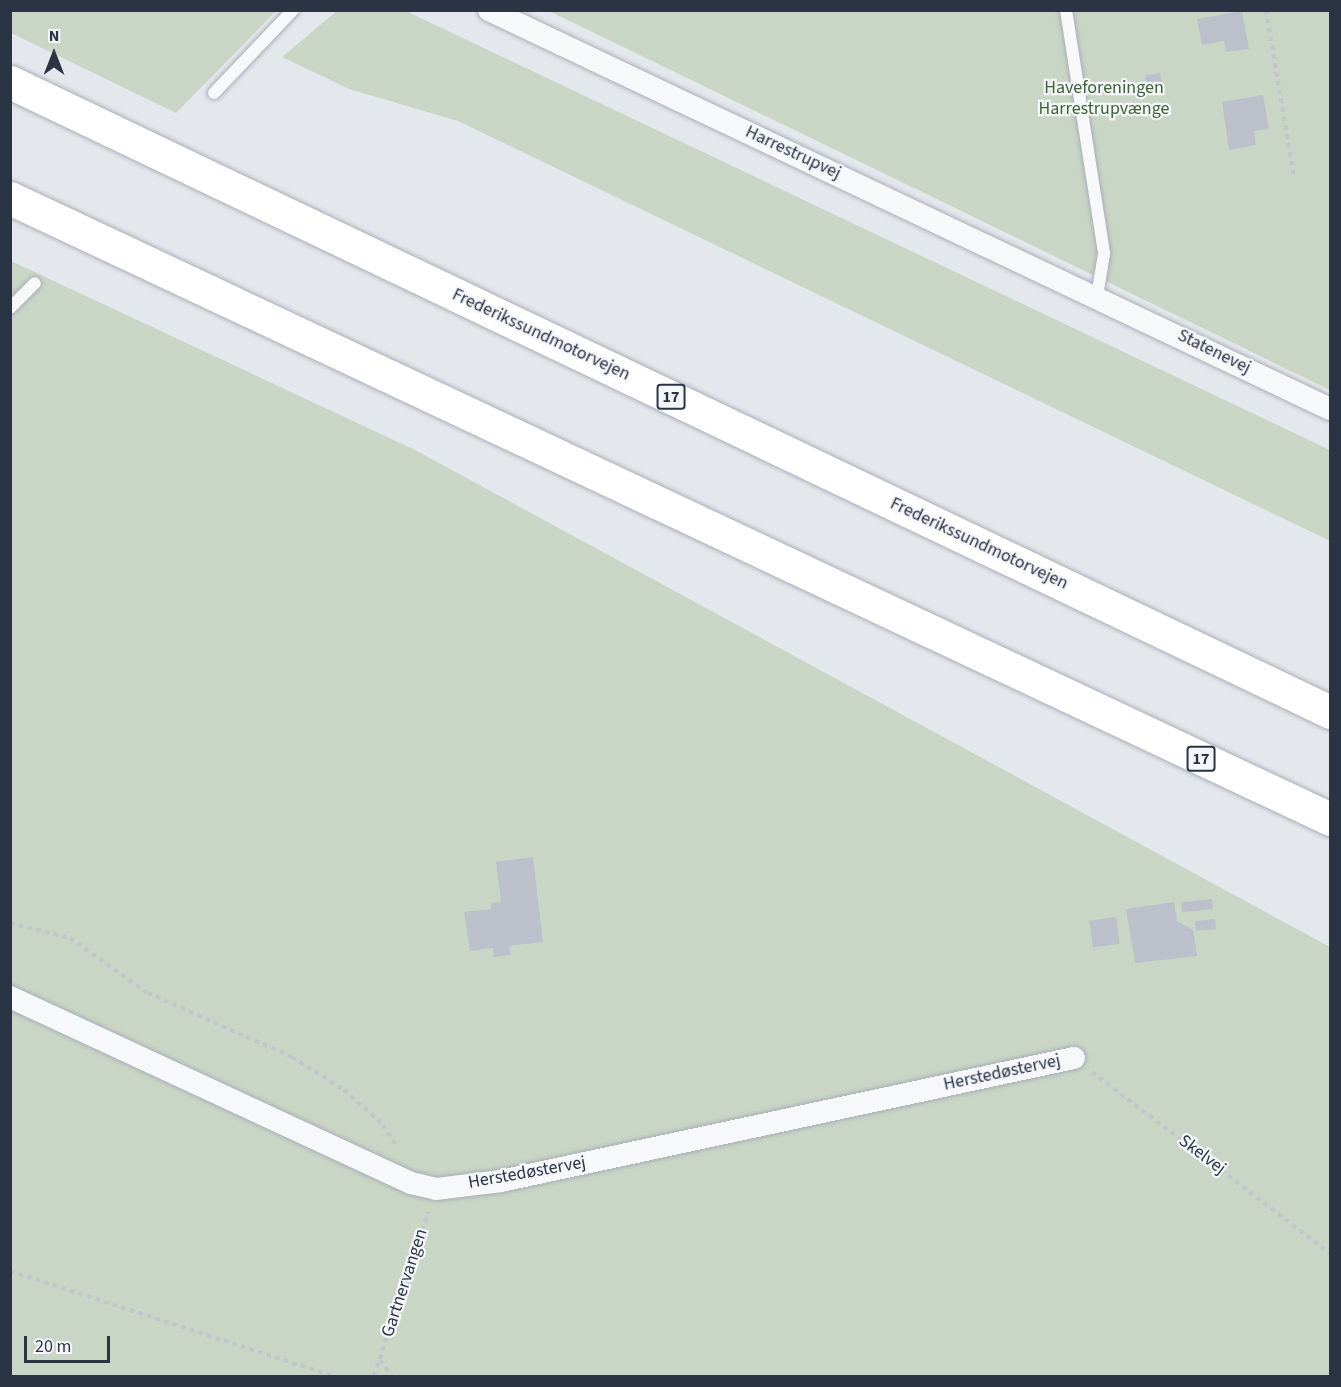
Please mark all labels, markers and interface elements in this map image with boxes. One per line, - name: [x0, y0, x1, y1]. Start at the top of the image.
- north arrow: [24, 24, 84, 84]
- text: N: [49, 25, 59, 47]
- park label: Haveforeningen Harrestrupvænge: [1039, 78, 1169, 121]
- street label: Harrestrupvej: [742, 121, 844, 185]
- street label: Frederikssundmotorvejen: [449, 284, 633, 386]
- street label: Statenevej: [1174, 325, 1254, 379]
- road number: 17: [656, 384, 686, 410]
- street label: Frederikssundmotorvejen: [887, 493, 1071, 595]
- road number: 17: [1186, 746, 1216, 772]
- street label: Herstedøstervej: [942, 1050, 1062, 1096]
- street label: Skelvej: [1174, 1130, 1230, 1180]
- street label: Herstedøstervej: [467, 1152, 587, 1194]
- street label: Gartnervangen: [377, 1226, 433, 1340]
- scale bar: [27, 1324, 112, 1362]
- text: 20 m: [35, 1334, 71, 1359]

